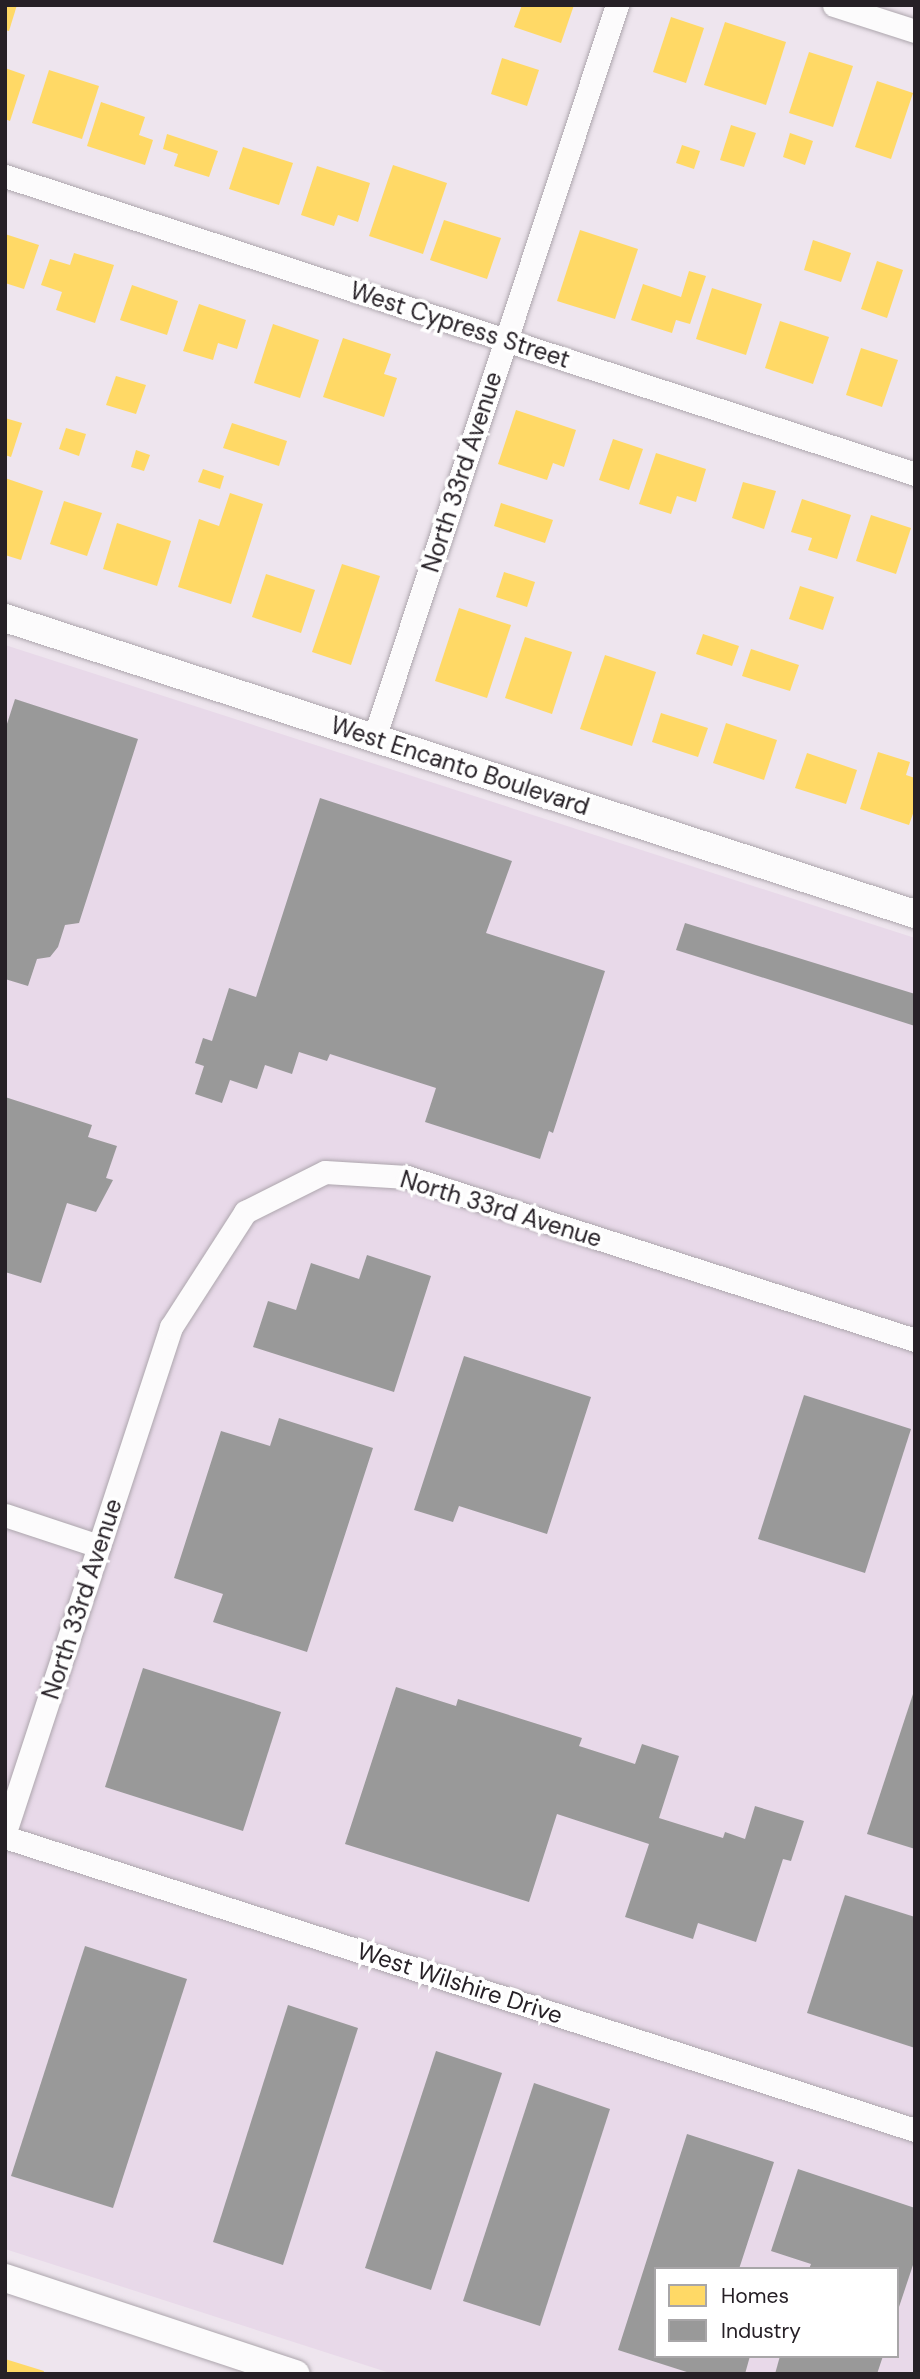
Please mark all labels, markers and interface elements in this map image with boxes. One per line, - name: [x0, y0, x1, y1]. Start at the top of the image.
- street label: West Cypress Street: [347, 276, 573, 374]
- street label: North 33rd Avenue: [416, 368, 508, 576]
- street label: West Encanto Boulevard: [327, 711, 593, 821]
- street label: North 33rd Avenue: [397, 1165, 605, 1253]
- street label: North 33rd Avenue: [36, 1495, 128, 1703]
- street label: West Wilshire Drive: [354, 1936, 566, 2030]
- legend: [654, 2267, 899, 2358]
- text: Homes: [721, 2282, 789, 2310]
- text: Industry: [721, 2317, 801, 2345]

